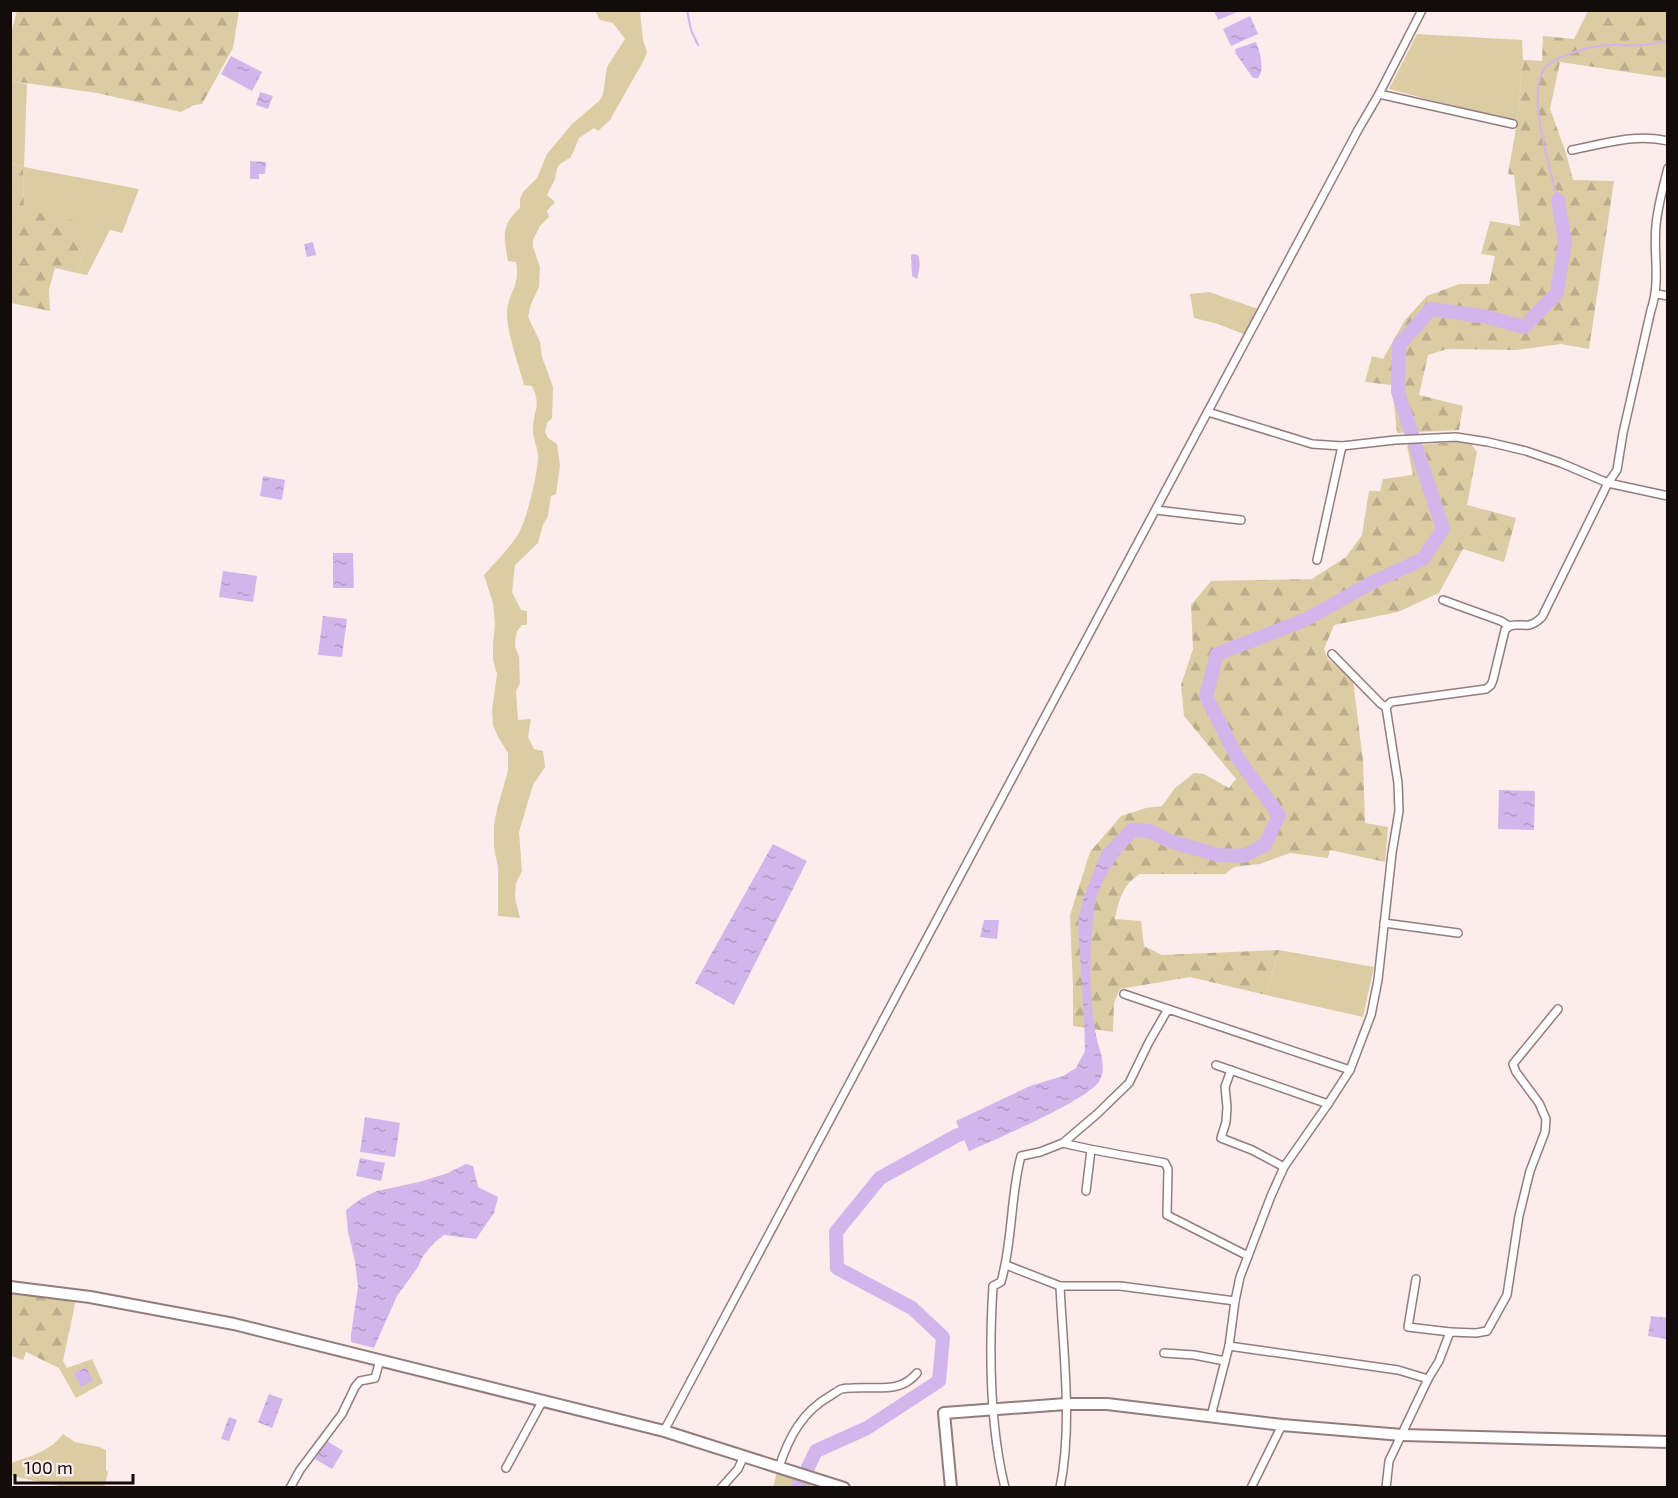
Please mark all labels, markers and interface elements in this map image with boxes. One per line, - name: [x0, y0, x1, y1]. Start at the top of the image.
- scale bar: [15, 1447, 134, 1485]
- text: 100 m: [24, 1456, 73, 1478]

